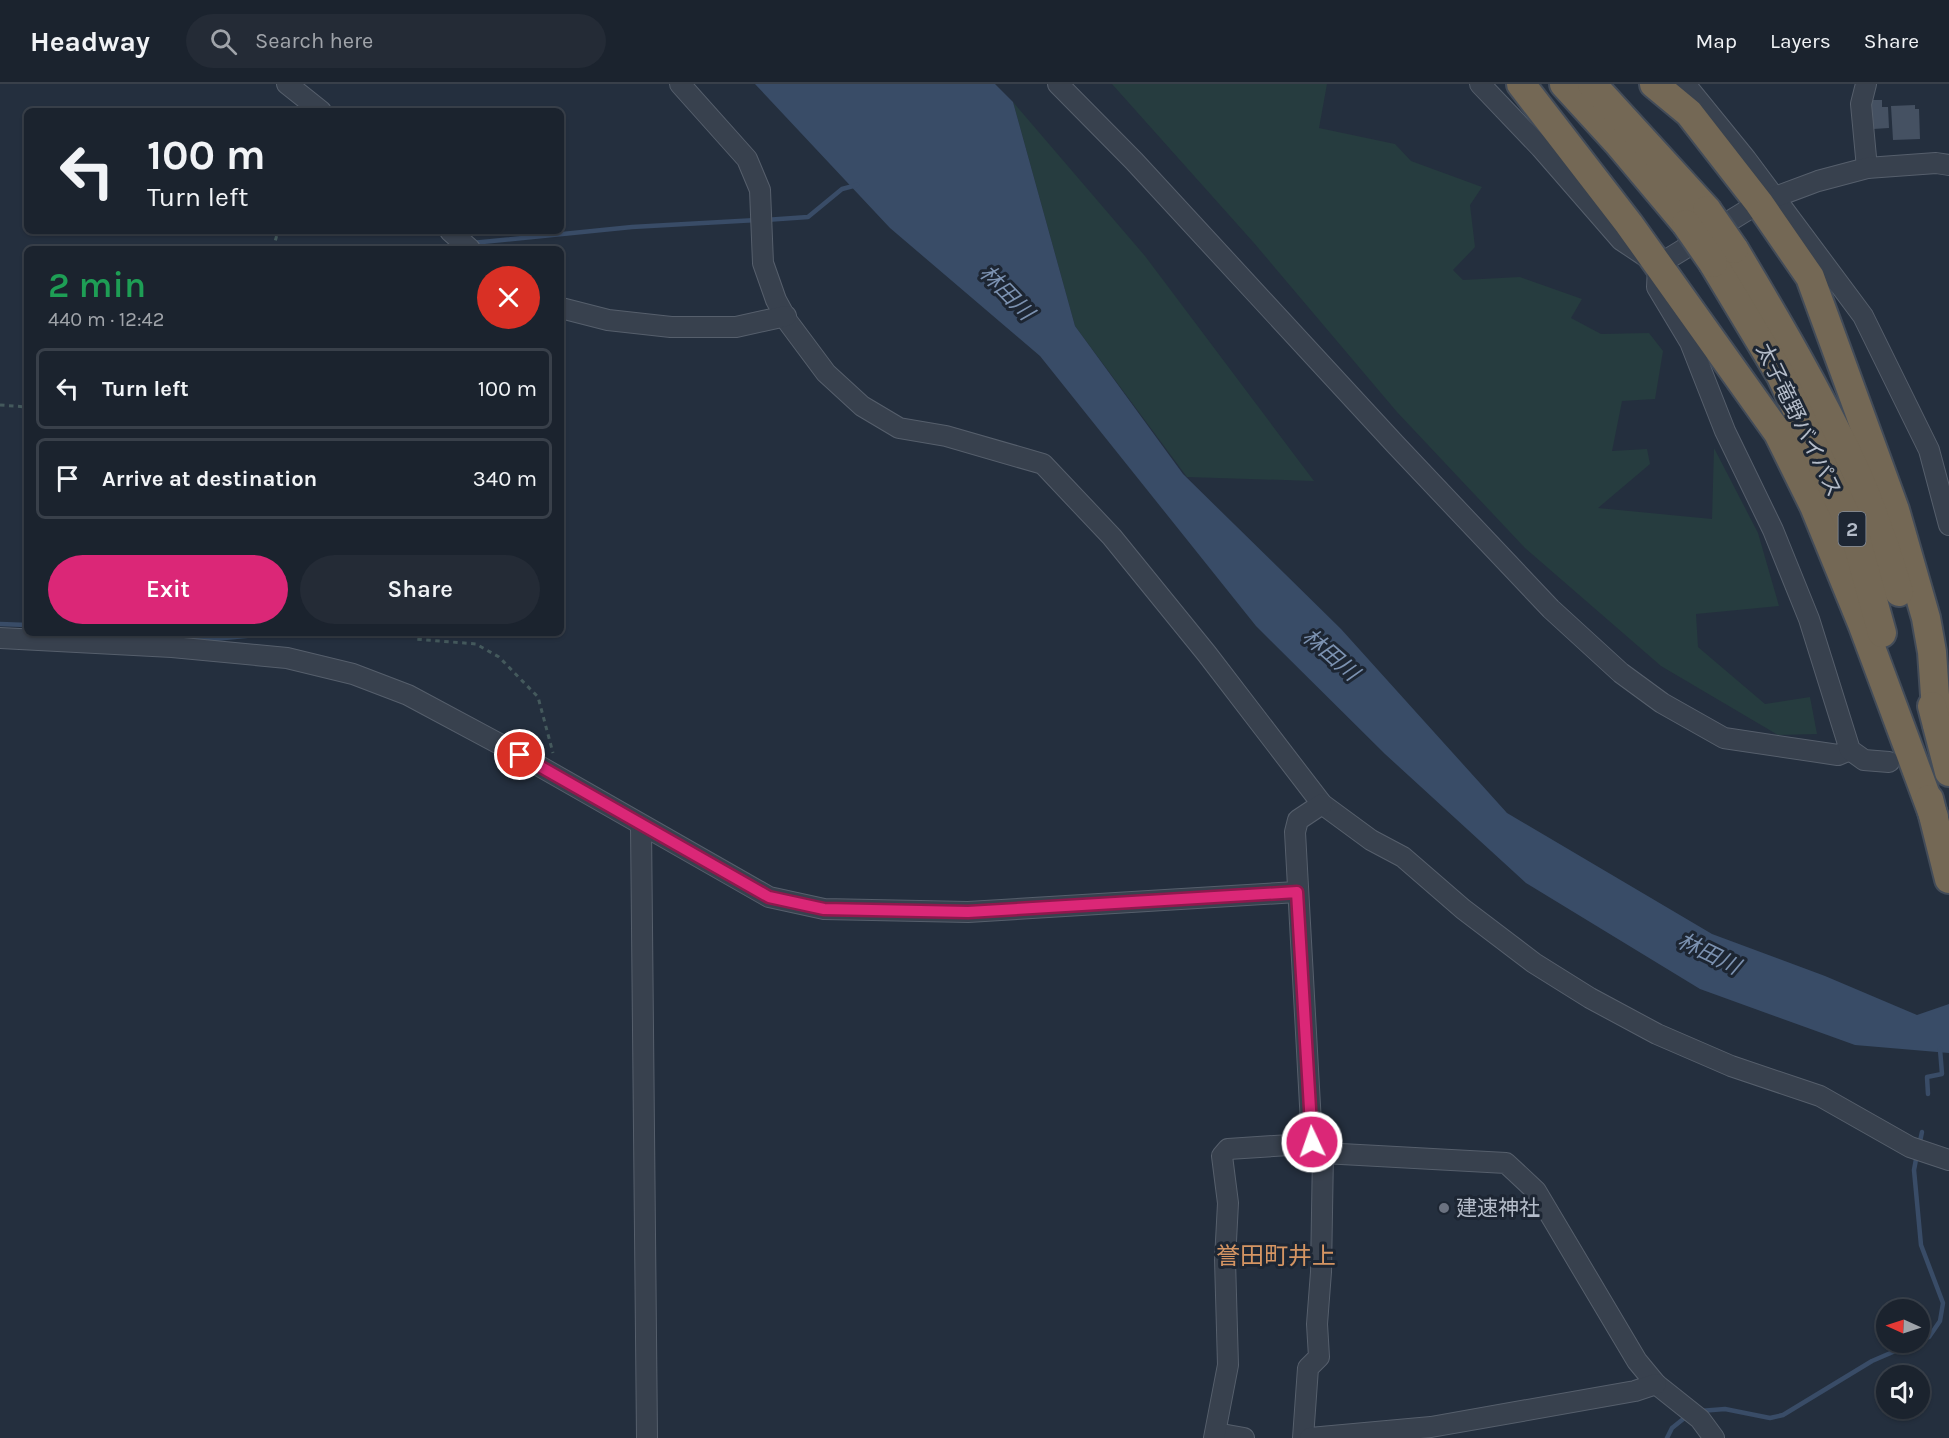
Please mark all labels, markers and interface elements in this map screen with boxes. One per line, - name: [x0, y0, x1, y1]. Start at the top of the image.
- search box: [186, 14, 606, 68]
- text: Headway: [30, 25, 150, 58]
- icon: search: [207, 25, 240, 58]
- text: Search here: [255, 28, 373, 54]
- text: Map: [1695, 29, 1737, 53]
- text: Layers: [1770, 29, 1831, 53]
- text: Share: [1864, 29, 1919, 53]
- text: 100 m: [147, 130, 266, 180]
- icon: left: [48, 132, 126, 210]
- text: Turn left: [147, 181, 248, 213]
- water label: 林田川: [974, 260, 1040, 327]
- text: 2 min: [48, 264, 146, 306]
- button: close: [477, 266, 540, 329]
- text: 440 m · 12:42: [48, 308, 164, 331]
- street label: 太子竜野バイパス: [1751, 339, 1847, 501]
- icon: left: [51, 372, 84, 405]
- text: Turn left: [102, 376, 189, 402]
- text: 100 m: [478, 376, 537, 402]
- icon: arrive: [51, 462, 84, 495]
- text: Arrive at destination: [102, 466, 317, 492]
- text: 340 m: [473, 466, 537, 492]
- road number: 2: [1838, 512, 1866, 546]
- button: Exit: [48, 555, 288, 624]
- button: Share: [300, 555, 540, 624]
- water label: 林田川: [1297, 623, 1365, 688]
- pin: [494, 729, 545, 780]
- icon: arrive: [503, 738, 536, 771]
- water label: 林田川: [1673, 928, 1746, 981]
- position arrow: [1280, 1110, 1344, 1174]
- place label: 建速神社: [1456, 1196, 1540, 1220]
- marker: 建速神社: [1437, 1201, 1451, 1215]
- district label: 誉田町井上: [1216, 1242, 1336, 1270]
- north arrow: [1876, 1299, 1930, 1353]
- map controls: [1876, 1299, 1930, 1419]
- button: sound: [1876, 1365, 1930, 1419]

